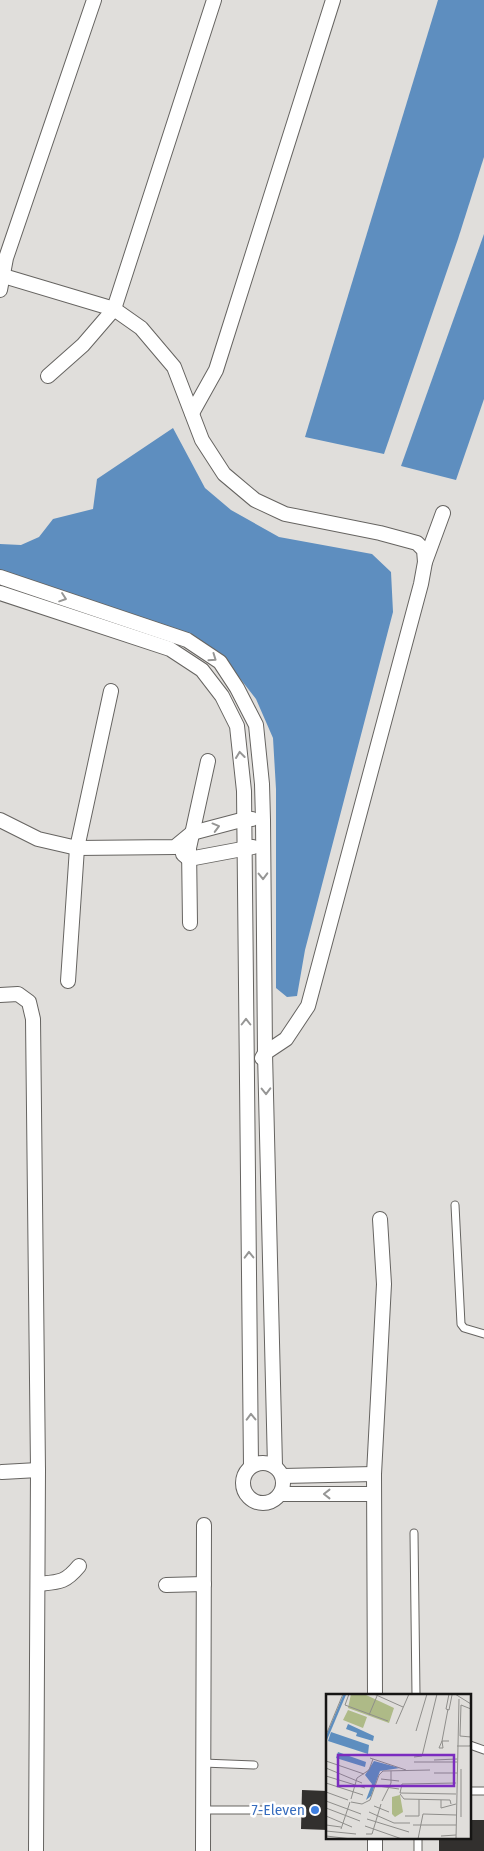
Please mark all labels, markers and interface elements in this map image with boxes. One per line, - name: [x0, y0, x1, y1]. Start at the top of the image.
- one-way arrow: [58, 592, 66, 602]
- one-way arrow: [207, 652, 217, 661]
- one-way arrow: [235, 751, 246, 759]
- one-way arrow: [212, 822, 221, 833]
- one-way arrow: [258, 873, 268, 881]
- one-way arrow: [241, 1018, 251, 1026]
- one-way arrow: [261, 1088, 272, 1096]
- one-way arrow: [244, 1251, 254, 1258]
- one-way arrow: [246, 1413, 256, 1421]
- one-way arrow: [323, 1489, 331, 1499]
- inset map: [326, 1694, 472, 1838]
- place label: 7-Eleven: [251, 1802, 305, 1819]
- marker: 7-Eleven: [309, 1804, 321, 1816]

